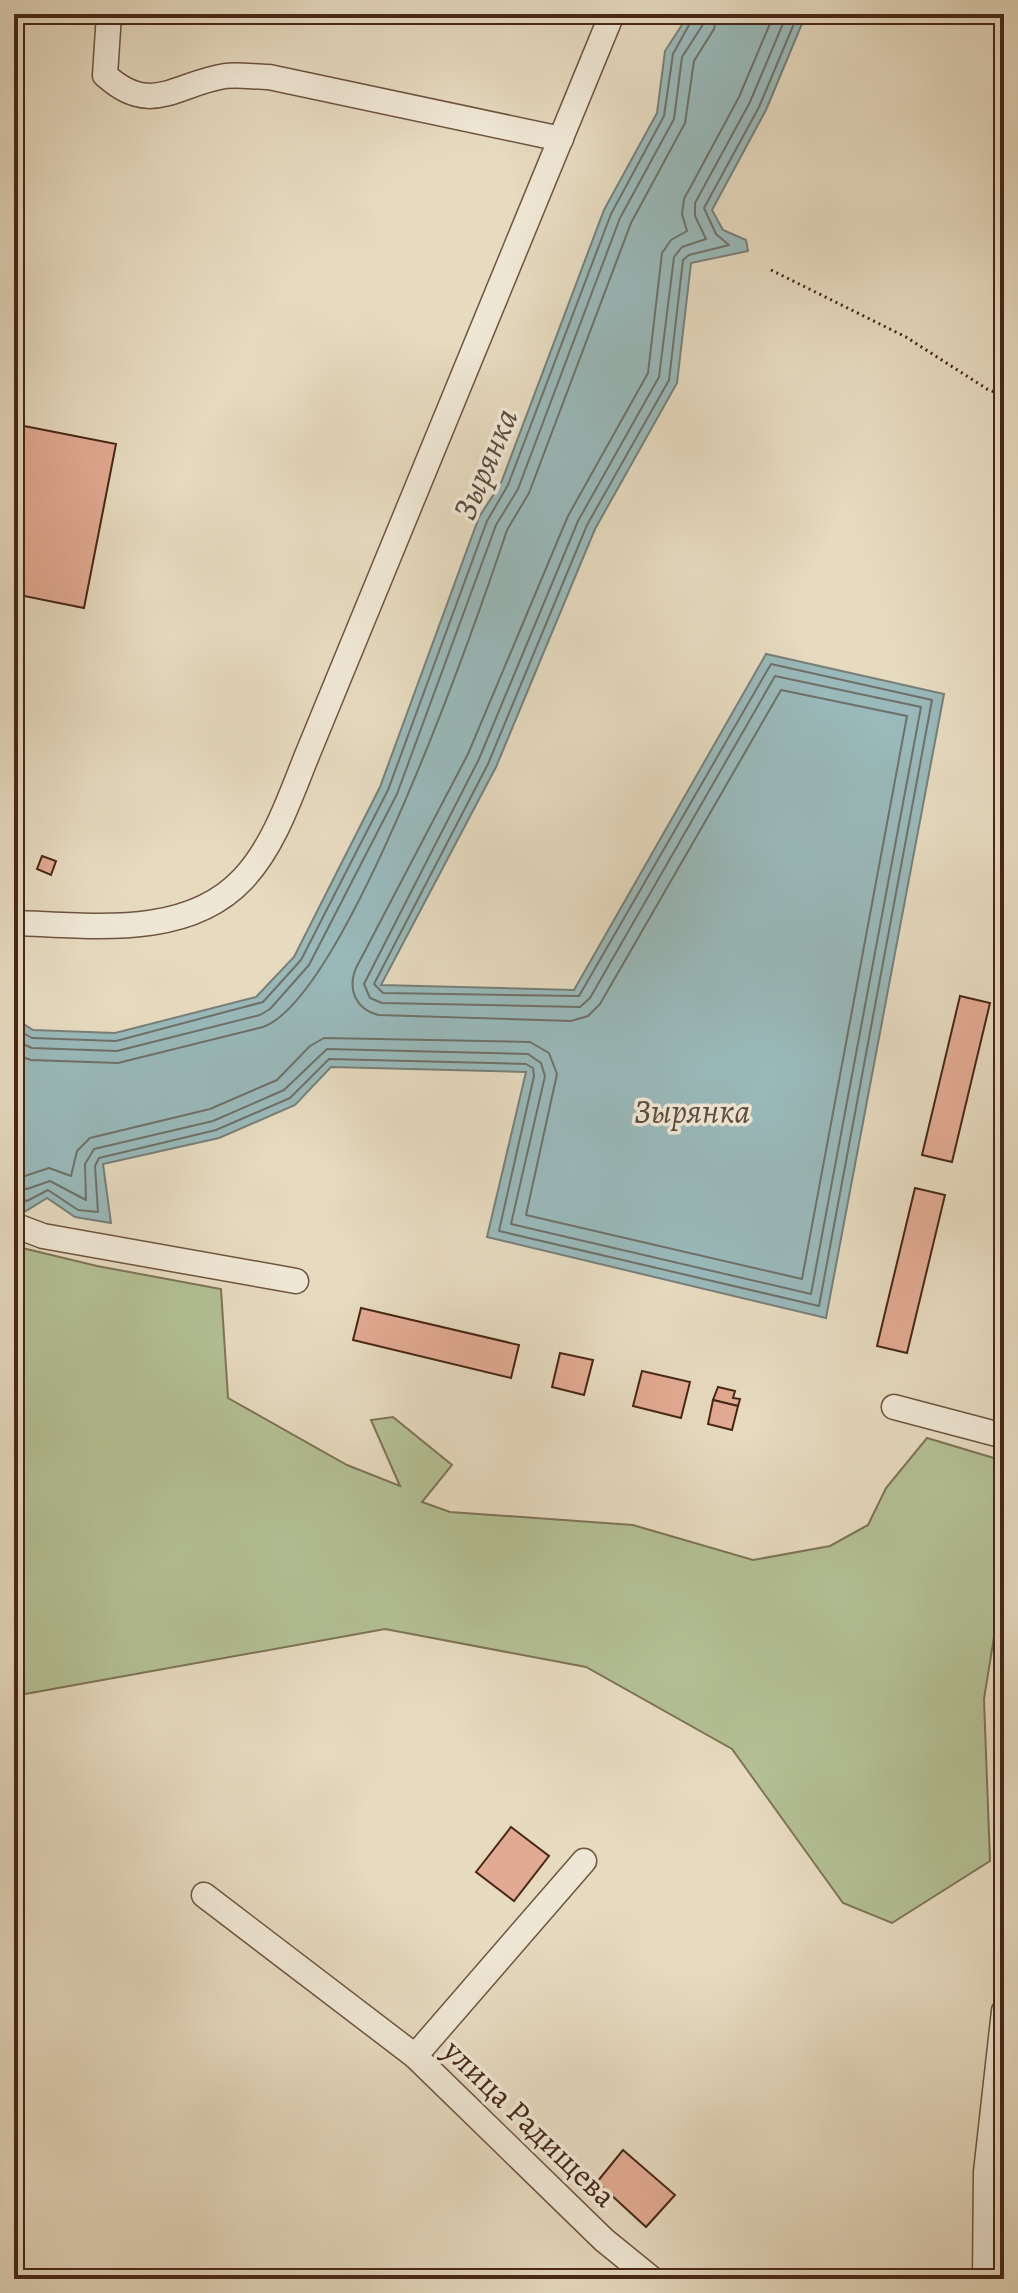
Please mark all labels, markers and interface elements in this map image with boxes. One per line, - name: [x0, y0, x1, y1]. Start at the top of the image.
- water label: Зырянка: [441, 401, 529, 527]
- water label: Зырянка: [634, 1088, 750, 1135]
- street label: улица Радищева: [433, 2028, 626, 2217]

